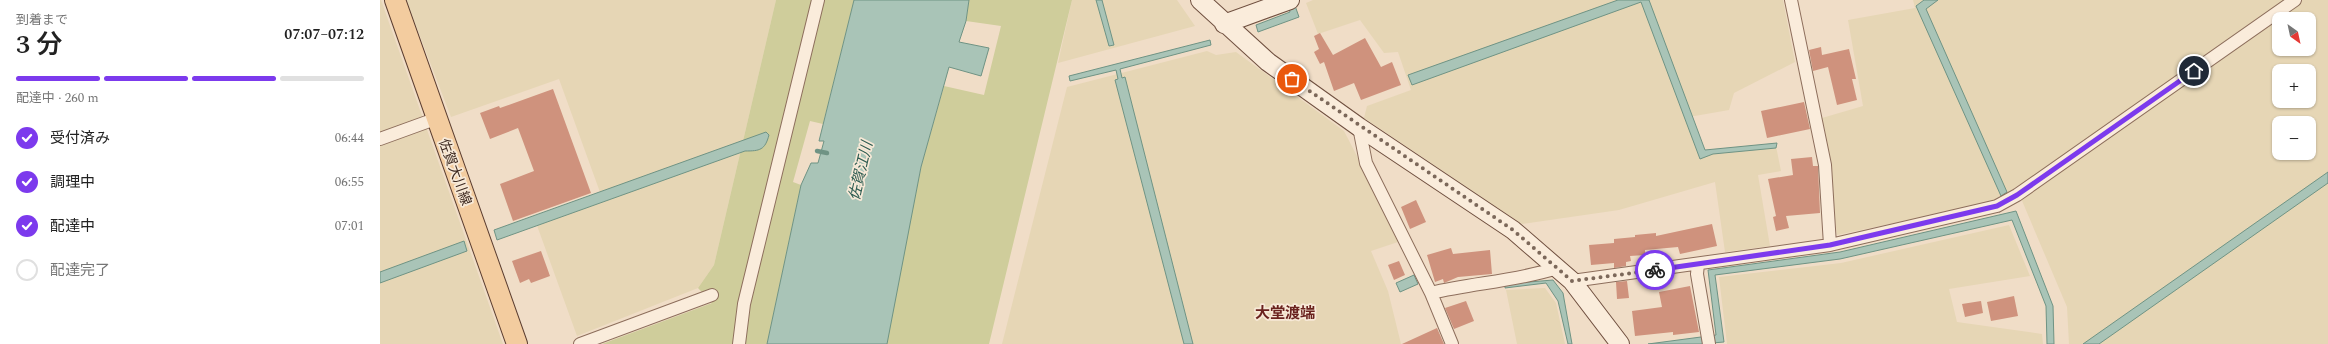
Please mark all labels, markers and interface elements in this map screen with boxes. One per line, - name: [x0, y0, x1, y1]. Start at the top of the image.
- text: 到着まで: [16, 10, 68, 30]
- north arrow: [2272, 12, 2316, 56]
- map controls: [2272, 12, 2316, 160]
- text: 07:07–07:12: [284, 23, 364, 46]
- text: 3 分: [16, 25, 62, 65]
- pin: [2177, 54, 2211, 88]
- icon: home: [2183, 60, 2205, 82]
- pin: [1275, 62, 1309, 96]
- button: +: [2272, 64, 2316, 108]
- icon: bag: [1281, 68, 1303, 90]
- text: 配達中 · 260 m: [16, 88, 99, 108]
- button: −: [2272, 116, 2316, 160]
- icon: check: [16, 127, 38, 149]
- text: 受付済み: [50, 127, 110, 150]
- text: 06:44: [335, 128, 364, 148]
- street label: 佐賀大川線: [433, 136, 477, 208]
- water label: 佐賀江川: [843, 137, 879, 203]
- icon: check: [16, 171, 38, 193]
- text: 調理中: [50, 171, 95, 194]
- text: 06:55: [335, 172, 364, 192]
- icon: check: [16, 215, 38, 237]
- text: 配達中: [50, 215, 95, 238]
- text: 07:01: [335, 216, 364, 236]
- courier: [1635, 250, 1675, 290]
- text: 配達完了: [50, 259, 110, 282]
- icon: bike: [1644, 259, 1666, 281]
- district label: 大堂渡端: [1255, 302, 1315, 325]

